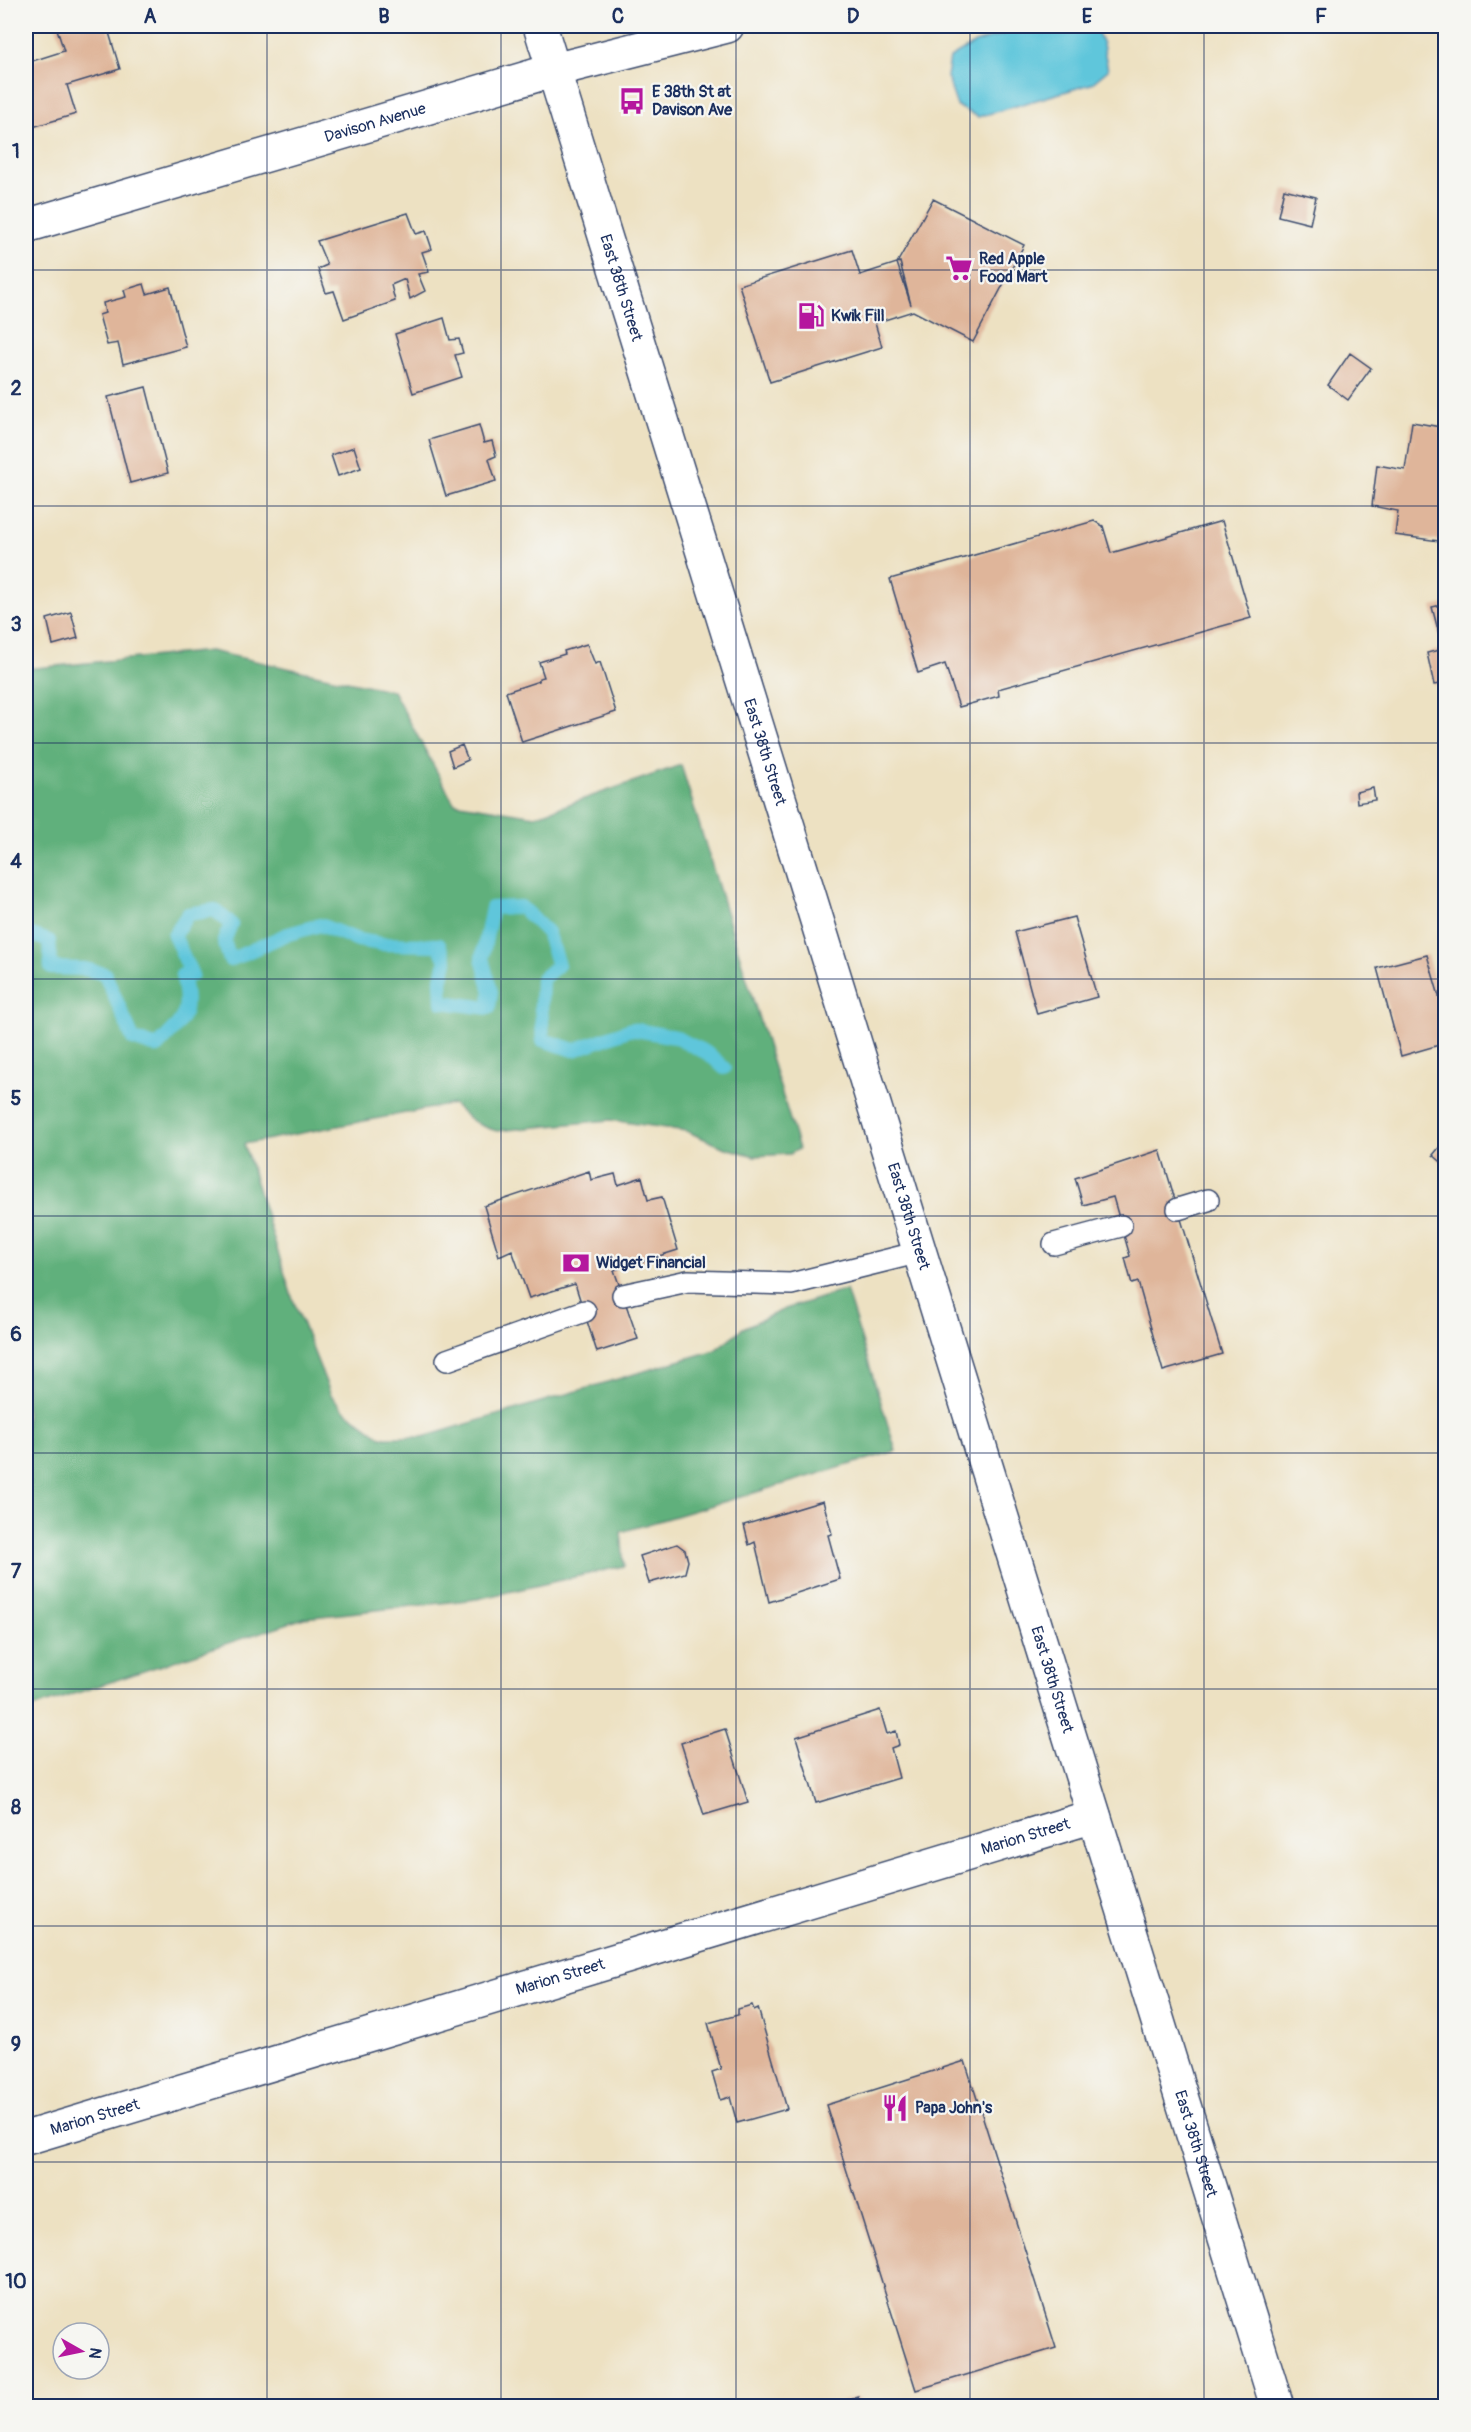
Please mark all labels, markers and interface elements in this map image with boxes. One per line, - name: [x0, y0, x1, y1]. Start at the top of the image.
- text: A: [144, 4, 157, 29]
- text: B: [378, 4, 390, 29]
- text: C: [612, 4, 624, 29]
- text: D: [847, 4, 860, 29]
- text: E: [1082, 4, 1093, 29]
- text: F: [1315, 4, 1327, 29]
- place label: E 38th St at Davison Ave: [652, 82, 733, 120]
- bus stop icon: E 38th St at Davison Ave: [617, 86, 647, 116]
- street label: Davison Avenue: [322, 98, 428, 147]
- text: 1: [12, 139, 20, 164]
- street label: East 38th Street: [595, 232, 647, 344]
- place label: Red Apple Food Mart: [979, 249, 1048, 287]
- supermarket icon: Red Apple Food Mart: [944, 253, 974, 283]
- fuel station icon: Kwik Fill: [796, 301, 826, 331]
- place label: Kwik Fill: [831, 306, 885, 326]
- text: 2: [10, 376, 22, 401]
- text: 3: [10, 612, 22, 637]
- street label: East 38th Street: [739, 696, 791, 808]
- text: 4: [10, 849, 22, 874]
- text: 5: [11, 1086, 22, 1111]
- street label: East 38th Street: [883, 1160, 935, 1273]
- bank icon: Widget Financial: [561, 1248, 591, 1278]
- place label: Widget Financial: [596, 1253, 706, 1273]
- text: 6: [10, 1322, 22, 1347]
- text: 7: [11, 1559, 22, 1584]
- street label: East 38th Street: [1026, 1624, 1078, 1736]
- text: 8: [11, 1795, 21, 1820]
- street label: Marion Street: [979, 1814, 1073, 1859]
- street label: Marion Street: [513, 1954, 608, 2000]
- text: 9: [11, 2032, 21, 2057]
- street label: East 38th Street: [1170, 2088, 1222, 2200]
- restaurant icon: Papa John's: [880, 2093, 910, 2123]
- street label: Marion Street: [48, 2094, 142, 2140]
- place label: Papa John's: [915, 2098, 993, 2118]
- text: 10: [5, 2269, 27, 2294]
- north arrow: [51, 2321, 111, 2381]
- text: N: [84, 2346, 106, 2360]

